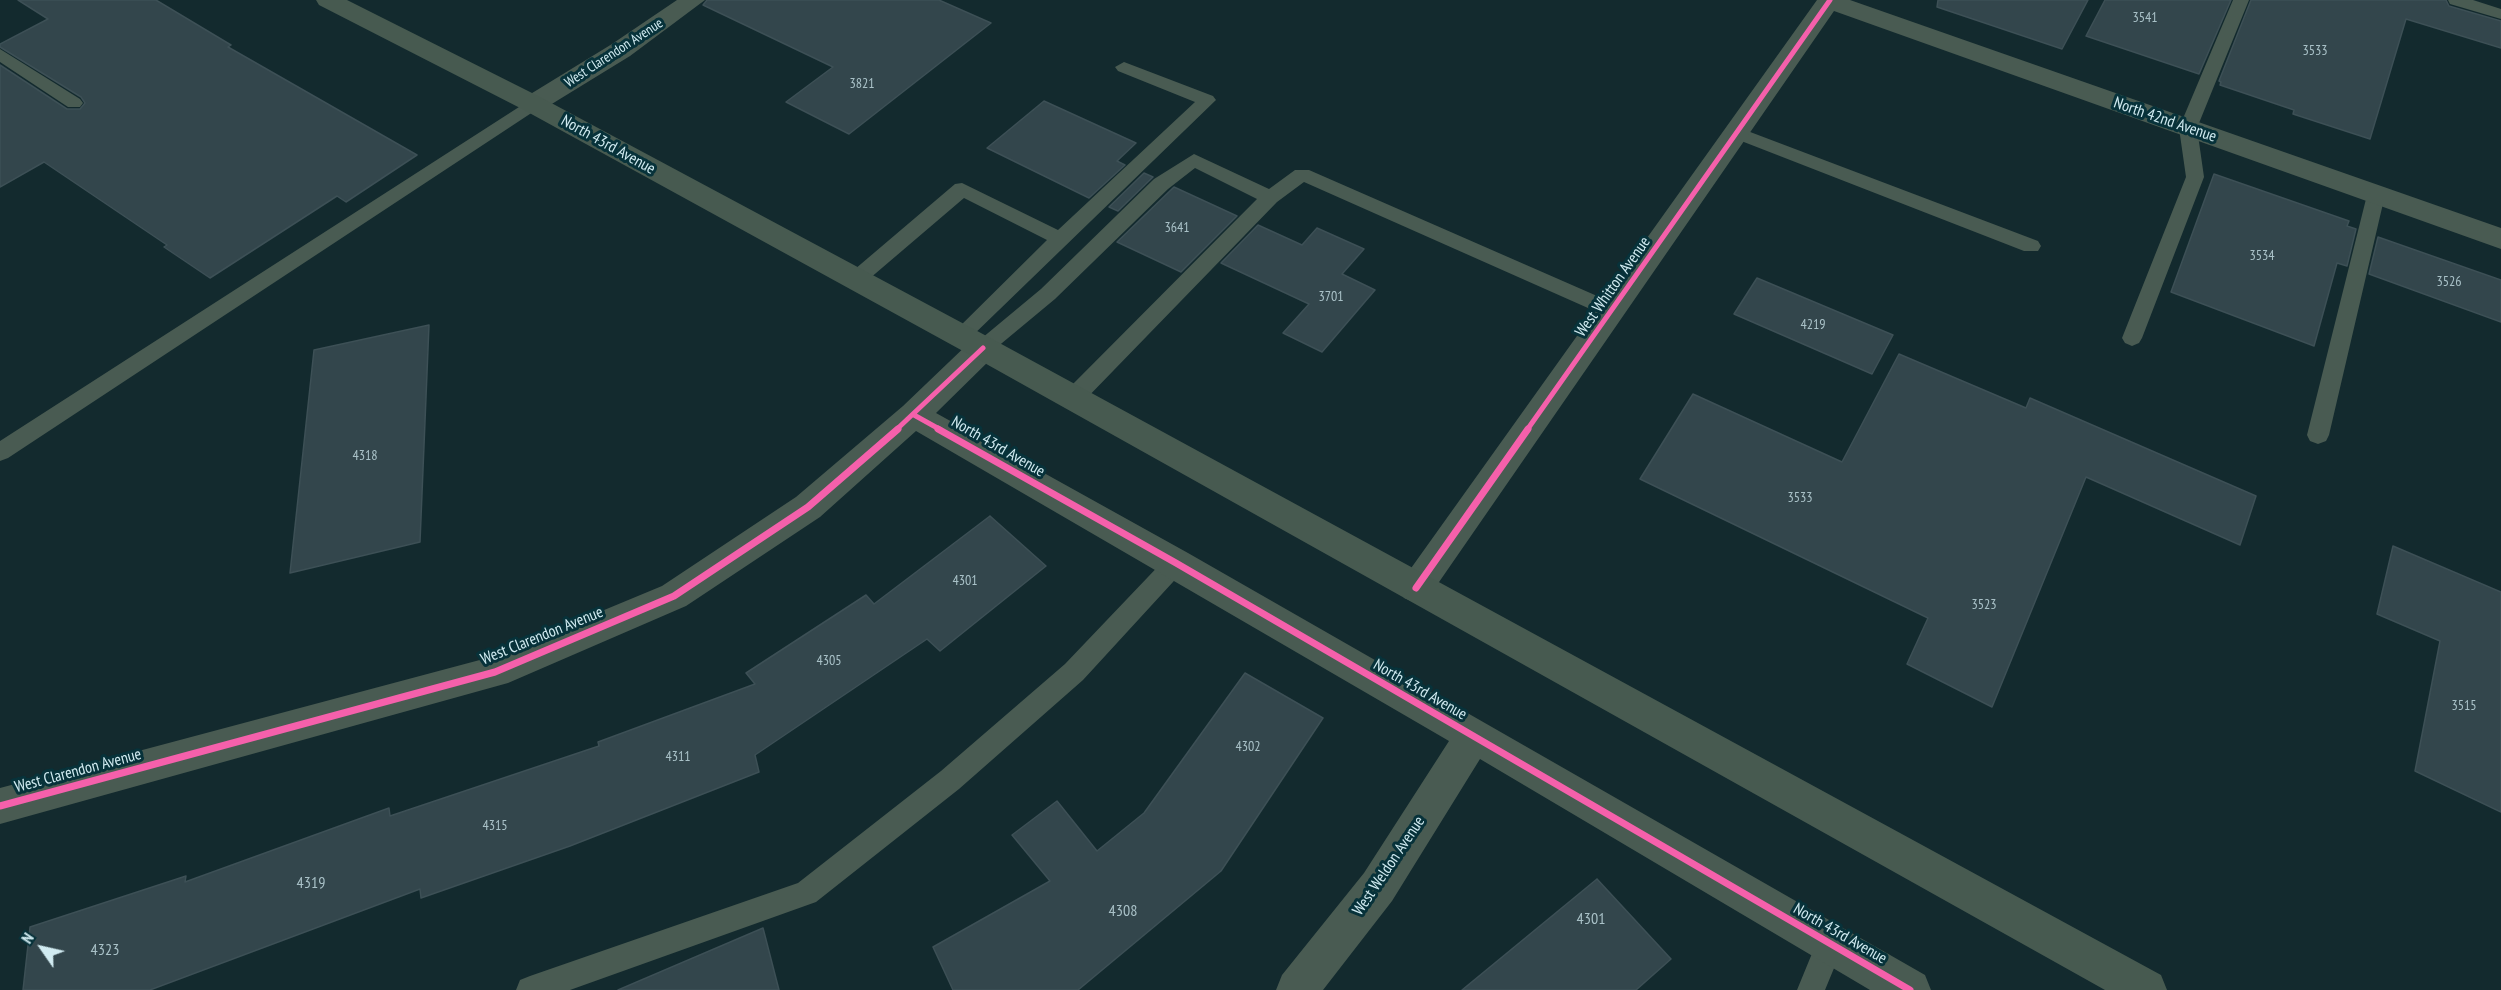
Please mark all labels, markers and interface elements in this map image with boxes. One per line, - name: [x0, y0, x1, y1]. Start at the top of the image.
- house number: 3541: [2132, 10, 2158, 26]
- street label: West Clarendon Avenue: [562, 15, 666, 91]
- house number: 3533: [2302, 43, 2328, 59]
- house number: 3821: [849, 76, 875, 92]
- street label: North 42nd Avenue: [2111, 93, 2219, 147]
- street label: North 43rd Avenue: [558, 111, 658, 179]
- house number: 3641: [1164, 220, 1190, 236]
- street label: West Whitton Avenue: [1571, 233, 1655, 341]
- house number: 3534: [2249, 248, 2275, 264]
- house number: 3526: [2436, 274, 2462, 290]
- house number: 3701: [1318, 289, 1344, 305]
- house number: 4219: [1800, 317, 1826, 333]
- street label: North 43rd Avenue: [948, 413, 1048, 481]
- house number: 4318: [352, 448, 378, 464]
- house number: 3533: [1787, 490, 1813, 506]
- house number: 4301: [952, 573, 978, 589]
- house number: 3523: [1971, 597, 1997, 613]
- street label: West Clarendon Avenue: [478, 603, 606, 669]
- house number: 4305: [816, 653, 842, 669]
- street label: North 43rd Avenue: [1370, 656, 1470, 724]
- house number: 3515: [2451, 698, 2477, 714]
- house number: 4302: [1235, 739, 1261, 755]
- street label: West Clarendon Avenue: [13, 745, 143, 797]
- house number: 4311: [665, 749, 691, 765]
- street label: West Weldon Avenue: [1349, 813, 1429, 919]
- house number: 4315: [482, 818, 508, 834]
- house number: 4319: [297, 873, 325, 893]
- street label: North 43rd Avenue: [1790, 900, 1890, 968]
- house number: 4308: [1109, 901, 1137, 921]
- house number: 4301: [1577, 909, 1605, 929]
- north arrow: [12, 918, 72, 978]
- text: N: [16, 929, 38, 947]
- house number: 4323: [91, 940, 119, 960]

